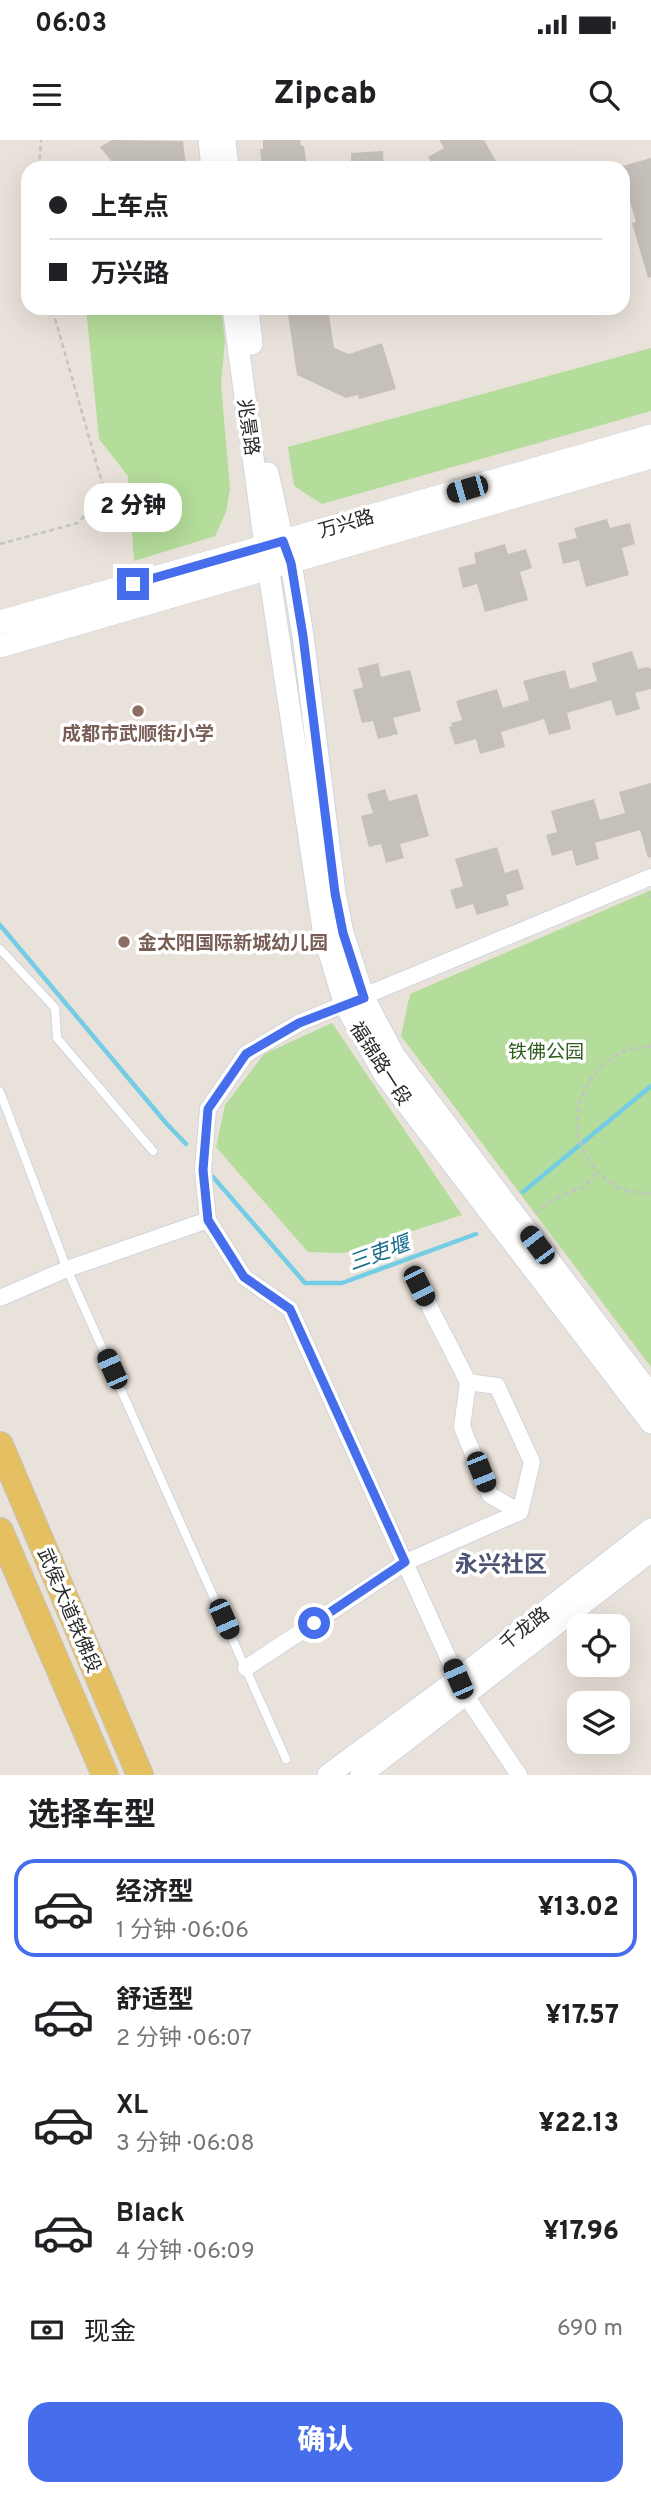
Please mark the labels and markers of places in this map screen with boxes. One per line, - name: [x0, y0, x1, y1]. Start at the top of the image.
- marker: 成都市武顺街小学: [130, 703, 146, 719]
- place label: 成都市武顺街小学: [62, 723, 214, 747]
- place label: 金太阳国际新城幼儿园: [138, 932, 328, 956]
- marker: 金太阳国际新城幼儿园: [116, 934, 132, 950]

